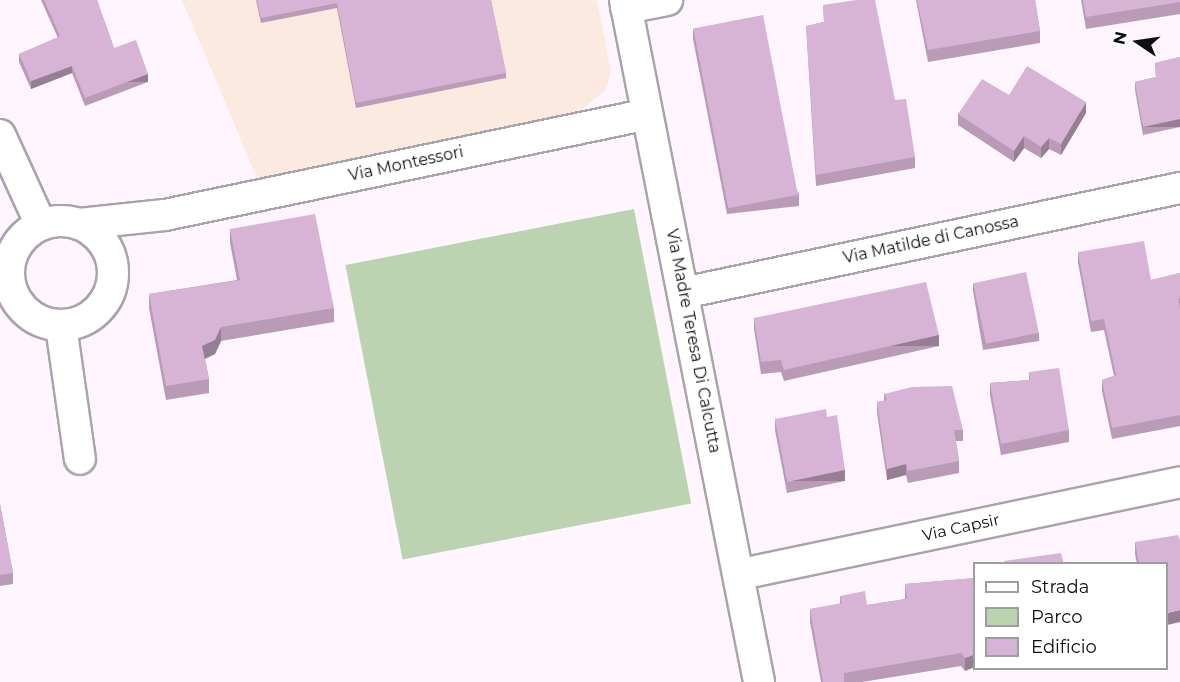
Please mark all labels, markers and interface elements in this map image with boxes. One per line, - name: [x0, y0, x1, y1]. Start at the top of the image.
- north arrow: [1108, 12, 1168, 72]
- text: N: [1109, 29, 1131, 46]
- street label: Via Montessori: [347, 142, 465, 186]
- street label: Via Matilde di Canossa: [841, 212, 1021, 268]
- street label: Via Madre Teresa Di Calcutta: [662, 227, 724, 455]
- street label: Via Capsir: [920, 510, 1002, 546]
- legend: [973, 562, 1168, 670]
- text: Strada: [1031, 576, 1089, 598]
- text: Parco: [1031, 606, 1083, 628]
- text: Edificio: [1031, 636, 1097, 658]

